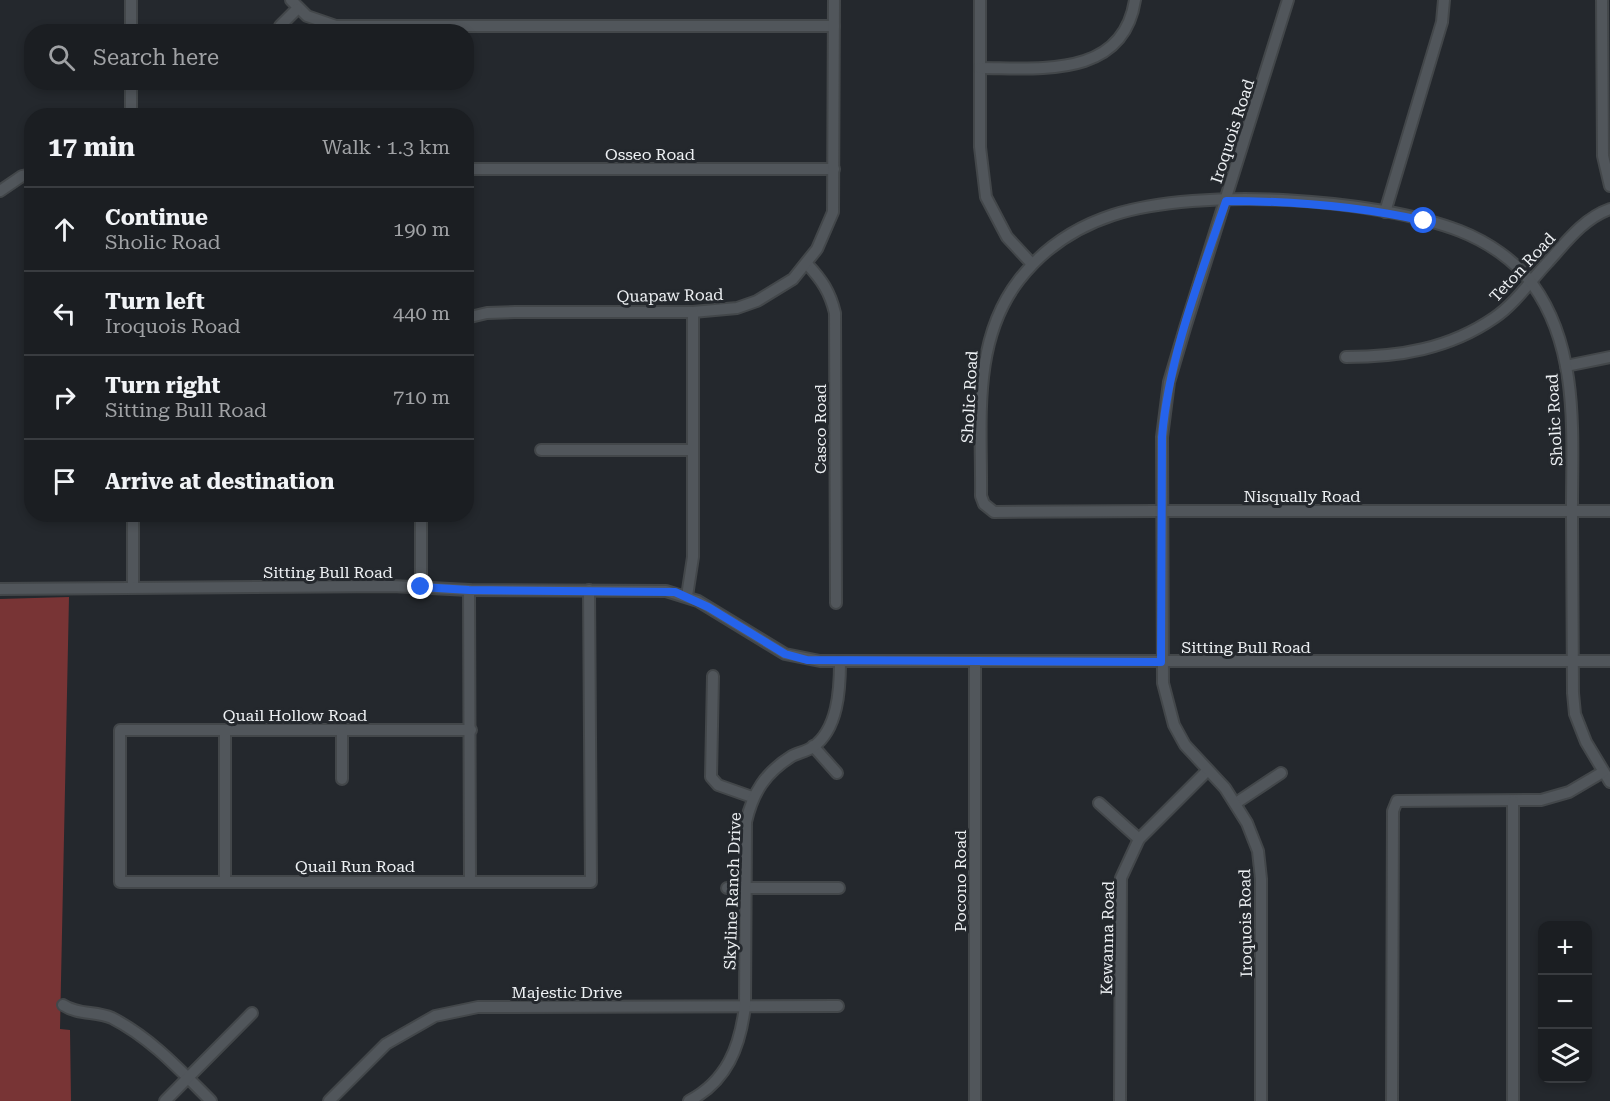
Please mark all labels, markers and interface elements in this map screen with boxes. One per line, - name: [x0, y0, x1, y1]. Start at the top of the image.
- search box: [24, 24, 474, 90]
- icon: search: [45, 41, 78, 74]
- text: Search here: [93, 45, 219, 70]
- street label: Iroquois Road: [1207, 77, 1258, 186]
- text: 17 min: [48, 132, 135, 162]
- text: Walk · 1.3 km: [322, 135, 450, 159]
- street label: Osseo Road: [605, 145, 695, 164]
- text: Continue: [105, 205, 208, 230]
- route start: [1410, 207, 1436, 233]
- icon: ahead: [48, 213, 81, 246]
- text: 190 m: [393, 217, 450, 241]
- street label: Teton Road: [1485, 229, 1559, 306]
- text: Sholic Road: [105, 230, 221, 254]
- street label: Quapaw Road: [617, 285, 723, 306]
- text: Turn left: [105, 289, 205, 314]
- icon: left: [48, 297, 81, 330]
- text: 440 m: [393, 301, 450, 325]
- text: Iroquois Road: [105, 314, 240, 338]
- street label: Sholic Road: [958, 350, 981, 444]
- text: Turn right: [105, 373, 220, 398]
- street label: Sholic Road: [1543, 373, 1566, 467]
- icon: right: [48, 381, 81, 414]
- street label: Casco Road: [811, 384, 830, 474]
- text: 710 m: [393, 385, 450, 409]
- text: Sitting Bull Road: [105, 398, 267, 422]
- icon: arrive: [48, 465, 81, 498]
- text: Arrive at destination: [105, 469, 334, 494]
- street label: Nisqually Road: [1243, 487, 1361, 506]
- street label: Sitting Bull Road: [263, 563, 393, 582]
- route end: [407, 573, 433, 599]
- street label: Sitting Bull Road: [1181, 638, 1311, 657]
- street label: Quail Hollow Road: [223, 706, 367, 725]
- street label: Skyline Ranch Drive: [720, 812, 745, 970]
- street label: Pocono Road: [951, 830, 970, 932]
- street label: Quail Run Road: [295, 857, 415, 876]
- street label: Iroquois Road: [1235, 869, 1256, 977]
- street label: Kewanna Road: [1097, 881, 1118, 995]
- map controls: [1538, 921, 1592, 1083]
- button: +: [1538, 921, 1592, 975]
- button: −: [1538, 975, 1592, 1029]
- street label: Majestic Drive: [512, 983, 623, 1002]
- button: layers: [1538, 1029, 1592, 1083]

